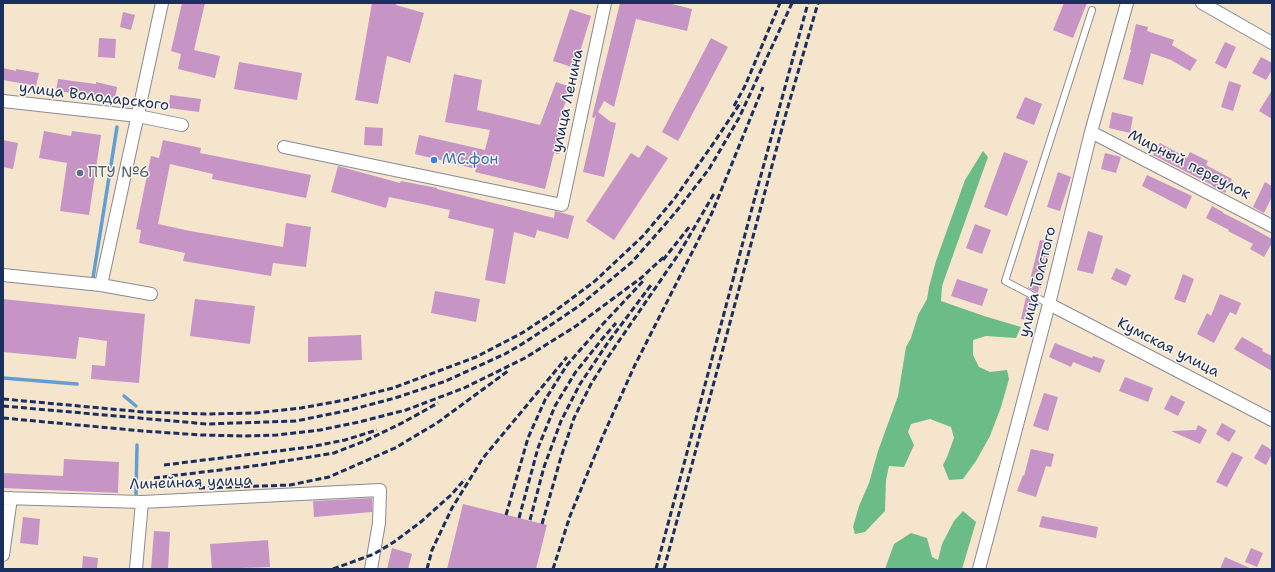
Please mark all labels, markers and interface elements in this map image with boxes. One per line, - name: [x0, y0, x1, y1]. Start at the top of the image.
- street label: улица Ленина: [548, 48, 588, 154]
- street label: улица Володарского: [18, 79, 170, 115]
- street label: Мирный переулок: [1125, 126, 1253, 204]
- place label: МС.фон: [442, 151, 498, 169]
- marker: МС.фон: [429, 155, 439, 165]
- place label: ПТУ №6: [88, 164, 150, 182]
- marker: ПТУ №6: [75, 168, 85, 178]
- street label: улица Толстого: [1016, 225, 1060, 339]
- street label: Кумская улица: [1114, 315, 1222, 381]
- street label: Линейная улица: [129, 472, 253, 494]

